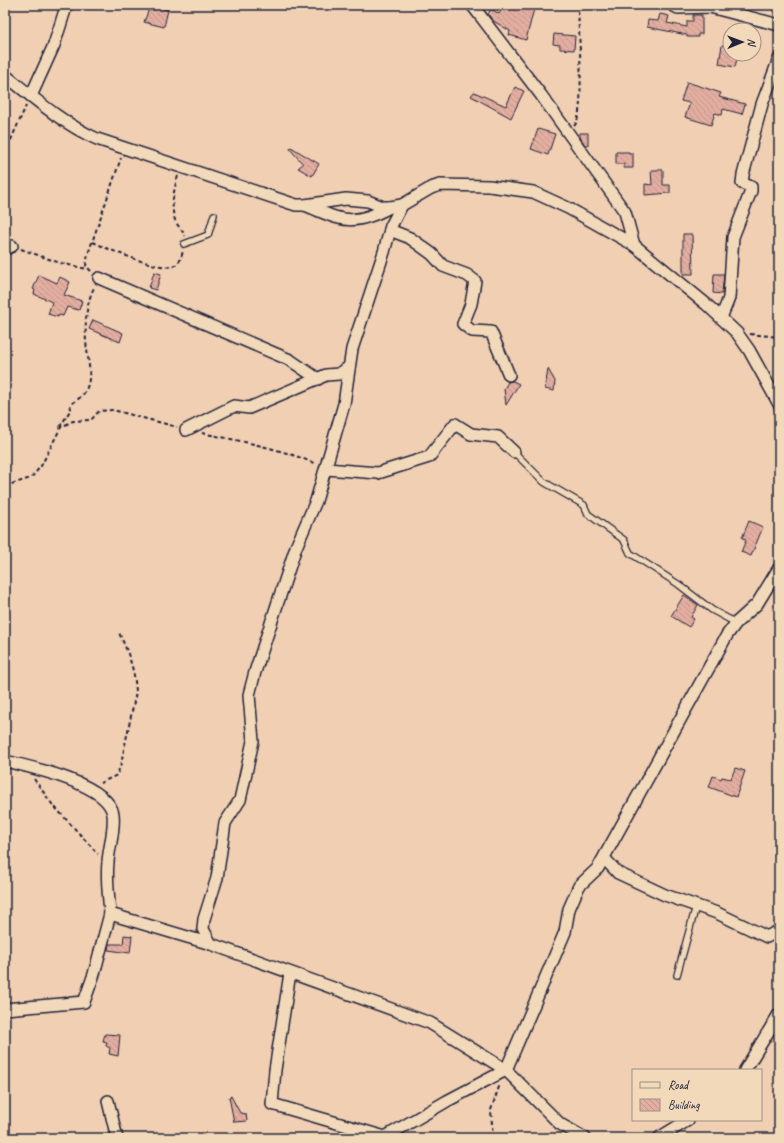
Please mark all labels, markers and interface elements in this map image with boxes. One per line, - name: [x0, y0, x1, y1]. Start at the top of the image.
- north arrow: [722, 22, 762, 62]
- text: N: [745, 38, 759, 48]
- legend: [632, 1069, 762, 1121]
- text: Road: [668, 1077, 690, 1093]
- text: Building: [668, 1097, 700, 1113]

